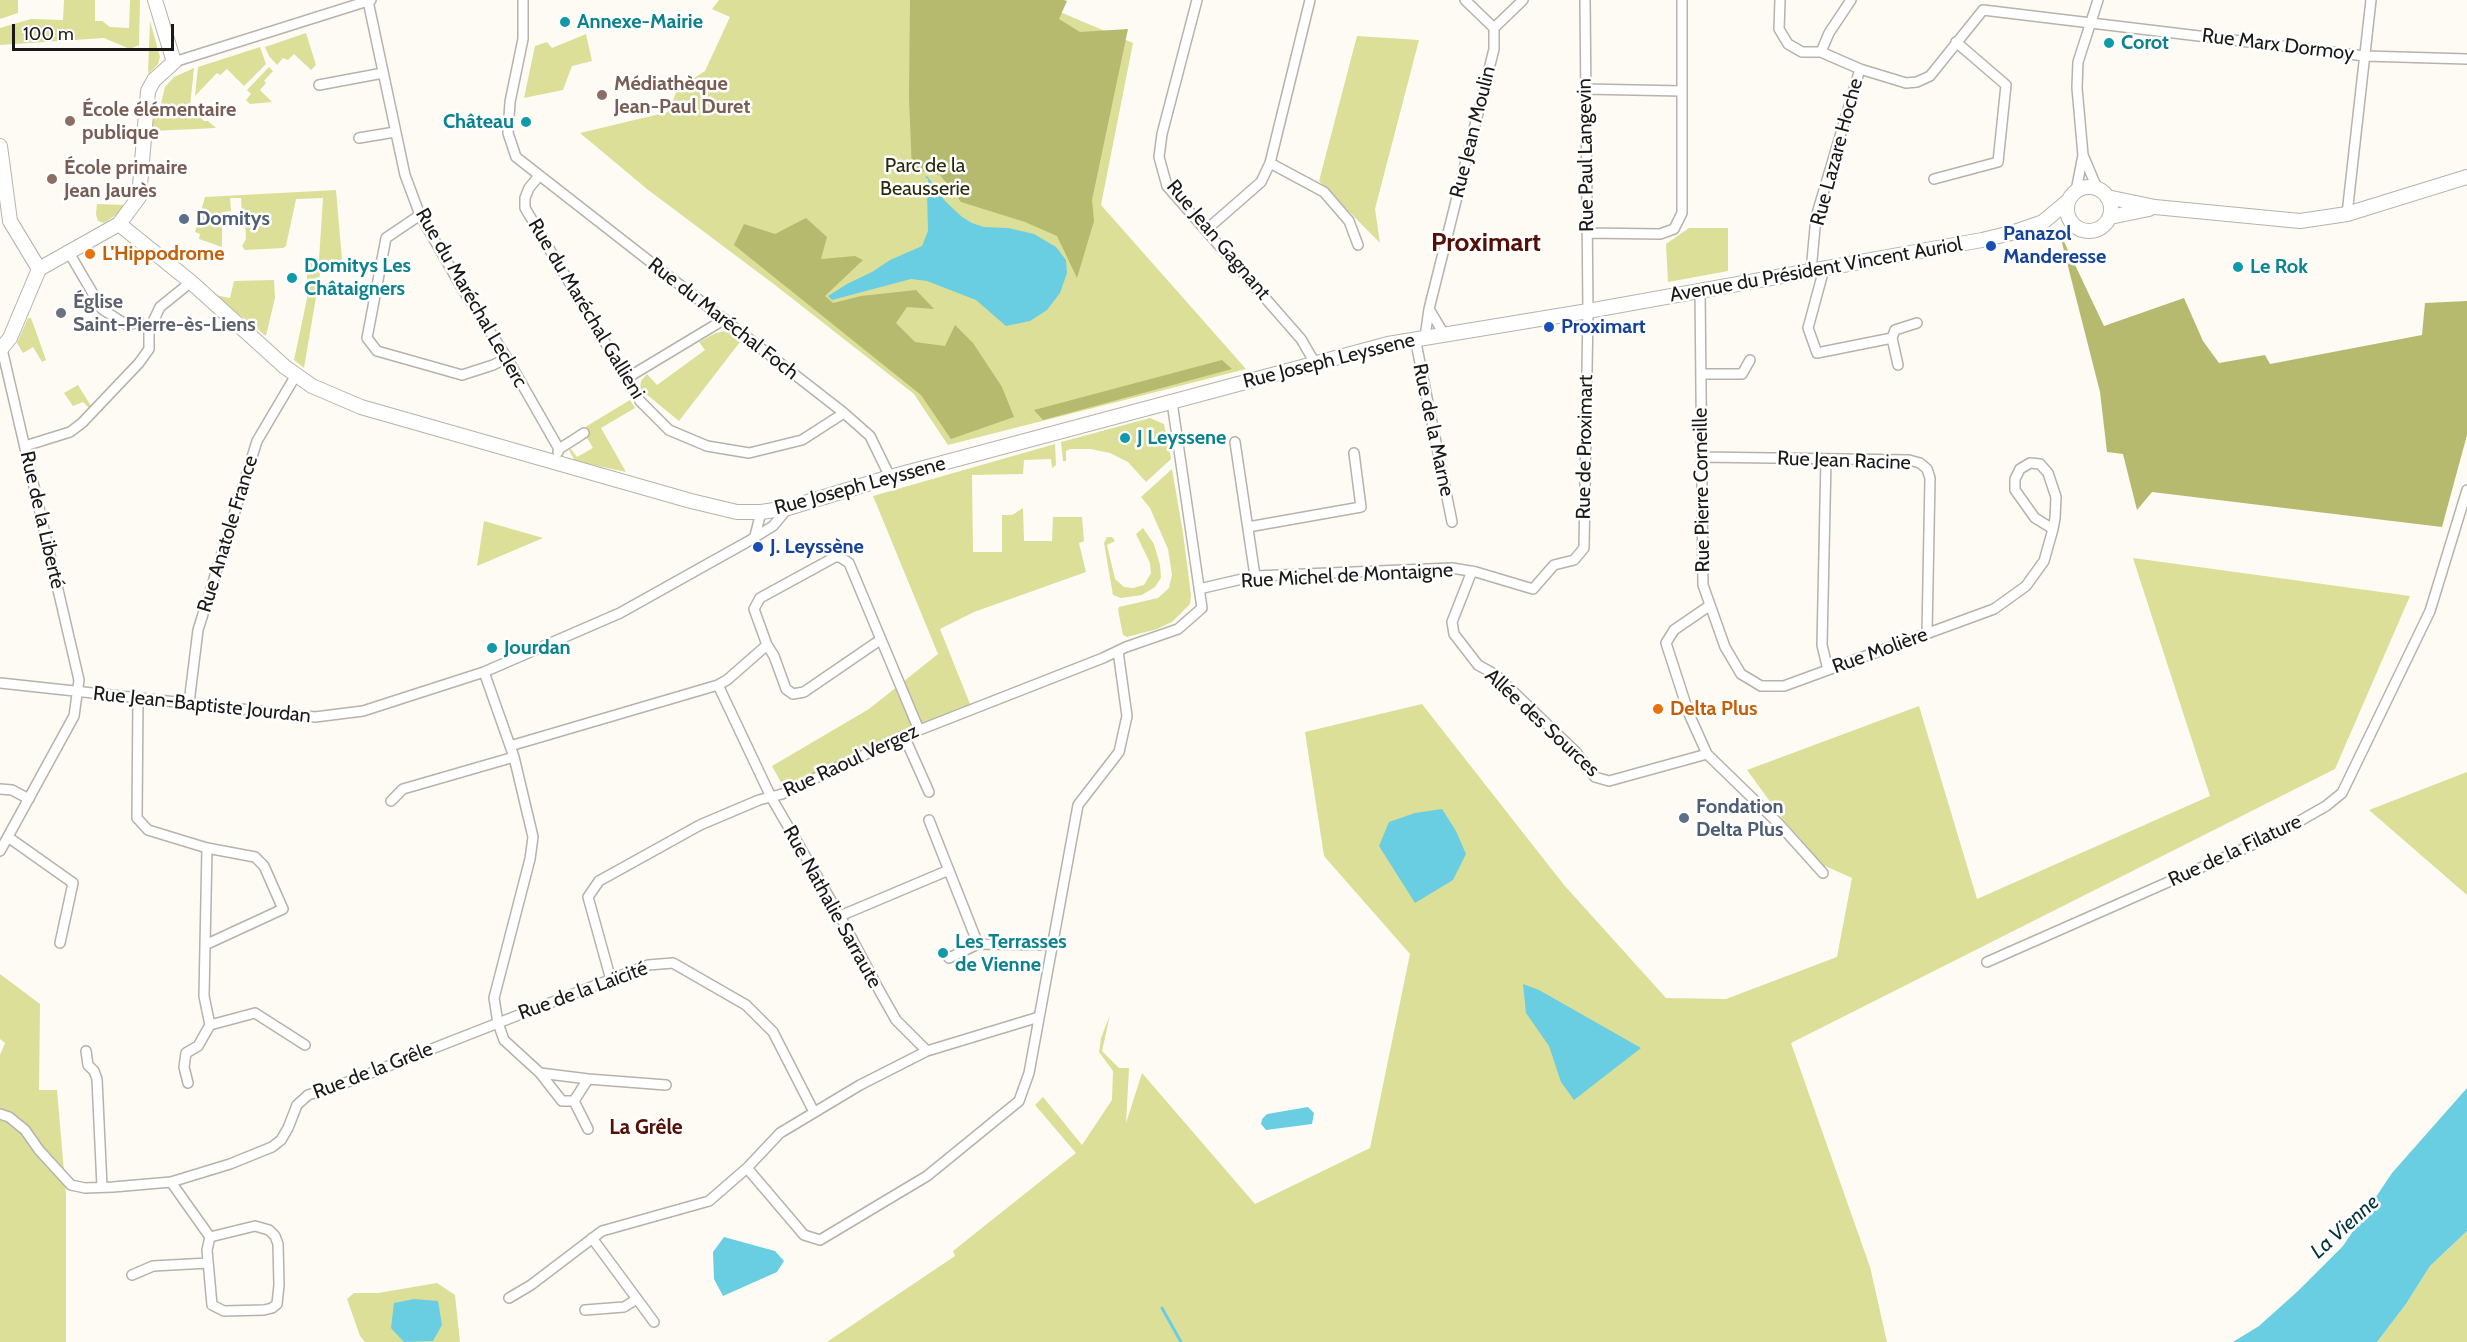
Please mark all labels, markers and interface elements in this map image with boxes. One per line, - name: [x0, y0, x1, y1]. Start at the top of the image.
- place label: Annexe-Mairie: [577, 10, 703, 34]
- scale bar: [15, 12, 177, 50]
- marker: Annexe-Mairie: [558, 15, 572, 29]
- text: 100 m: [23, 23, 74, 45]
- street label: Rue Marx Dormoy: [2200, 24, 2356, 66]
- place label: Corot: [2121, 31, 2169, 55]
- marker: Corot: [2102, 36, 2116, 50]
- street label: Rue Jean Moulin: [1445, 64, 1501, 200]
- place label: Médiathèque Jean-Paul Duret: [614, 72, 750, 119]
- street label: Rue Lazare Hoche: [1806, 76, 1868, 228]
- street label: Rue Paul Langevin: [1573, 78, 1599, 232]
- marker: Médiathèque Jean-Paul Duret: [595, 88, 609, 102]
- place label: École élémentaire publique: [82, 98, 236, 145]
- place label: Château: [443, 110, 514, 134]
- marker: École élémentaire publique: [63, 114, 77, 128]
- marker: Château: [519, 115, 533, 129]
- park label: Parc de la Beausserie: [880, 154, 970, 201]
- place label: École primaire Jean Jaurès: [64, 156, 187, 203]
- marker: École primaire Jean Jaurès: [45, 172, 59, 186]
- street label: Rue Jean Gagnant: [1161, 175, 1275, 305]
- street label: Rue du Maréchal Leclerc: [410, 204, 532, 392]
- place label: Domitys: [196, 207, 270, 231]
- marker: Domitys: [177, 212, 191, 226]
- street label: Rue du Maréchal Gallieni: [523, 214, 649, 404]
- place label: Panazol Manderesse: [2003, 222, 2106, 269]
- district label: Proximart: [1431, 227, 1541, 259]
- street label: Avenue du Président Vincent Auriol: [1668, 232, 1964, 308]
- marker: Panazol Manderesse: [1984, 239, 1998, 253]
- place label: L'Hippodrome: [102, 242, 224, 266]
- marker: L'Hippodrome: [83, 247, 97, 261]
- street label: Rue du Maréchal Foch: [643, 253, 803, 385]
- place label: Domitys Les Châtaigners: [304, 254, 411, 301]
- place label: Le Rok: [2250, 255, 2308, 279]
- marker: Le Rok: [2231, 260, 2245, 274]
- marker: Domitys Les Châtaigners: [285, 271, 299, 285]
- place label: Église Saint-Pierre-ès-Liens: [73, 290, 256, 337]
- marker: Église Saint-Pierre-ès-Liens: [54, 306, 68, 320]
- place label: Proximart: [1561, 315, 1646, 339]
- marker: Proximart: [1542, 320, 1556, 334]
- street label: Rue Joseph Leyssene: [1241, 328, 1417, 394]
- street label: Rue de la Marne: [1407, 361, 1459, 499]
- street label: Rue de Proximart: [1572, 374, 1598, 520]
- street label: Rue Pierre Corneille: [1689, 408, 1715, 572]
- place label: J Leyssene: [1137, 426, 1226, 450]
- marker: J Leyssene: [1118, 431, 1132, 445]
- street label: Rue Jean Racine: [1777, 447, 1911, 475]
- street label: Rue de la Liberté: [15, 449, 69, 591]
- street label: Rue Joseph Leyssene: [772, 452, 948, 520]
- street label: Rue Anatole France: [193, 453, 263, 615]
- place label: J. Leyssène: [770, 535, 864, 559]
- marker: J. Leyssène: [751, 540, 765, 554]
- street label: Rue Michel de Montaigne: [1240, 558, 1454, 594]
- street label: Rue Molière: [1829, 623, 1931, 679]
- place label: Jourdan: [504, 636, 571, 660]
- marker: Jourdan: [485, 641, 499, 655]
- street label: Allée des Sources: [1480, 664, 1604, 782]
- street label: Rue Jean-Baptiste Jourdan: [92, 682, 312, 728]
- place label: Delta Plus: [1670, 697, 1758, 721]
- marker: Delta Plus: [1651, 702, 1665, 716]
- street label: Rue Raoul Vergez: [780, 719, 922, 803]
- place label: Fondation Delta Plus: [1696, 795, 1784, 842]
- street label: Rue de la Filature: [2165, 810, 2305, 892]
- marker: Fondation Delta Plus: [1677, 811, 1691, 825]
- street label: Rue Nathalie Sarraute: [777, 822, 887, 992]
- place label: Les Terrasses de Vienne: [955, 930, 1067, 977]
- marker: Les Terrasses de Vienne: [936, 946, 950, 960]
- street label: Rue de la Laïcité: [515, 957, 651, 1025]
- street label: Rue de la Grêle: [310, 1037, 436, 1105]
- district label: La Grêle: [609, 1115, 683, 1141]
- water label: La Vienne: [2306, 1190, 2384, 1264]

